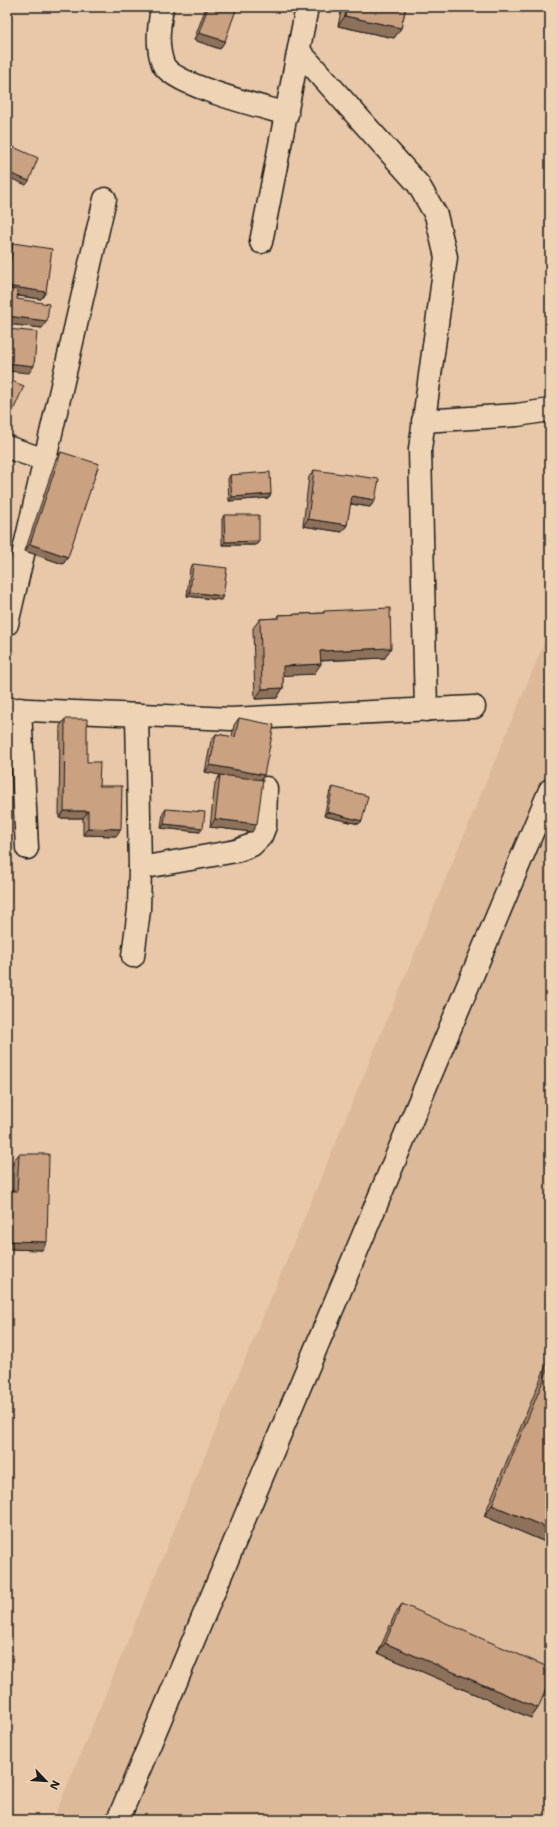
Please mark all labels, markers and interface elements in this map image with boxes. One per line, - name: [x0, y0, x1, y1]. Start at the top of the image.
- north arrow: [26, 1761, 66, 1801]
- text: N: [46, 1778, 63, 1792]

